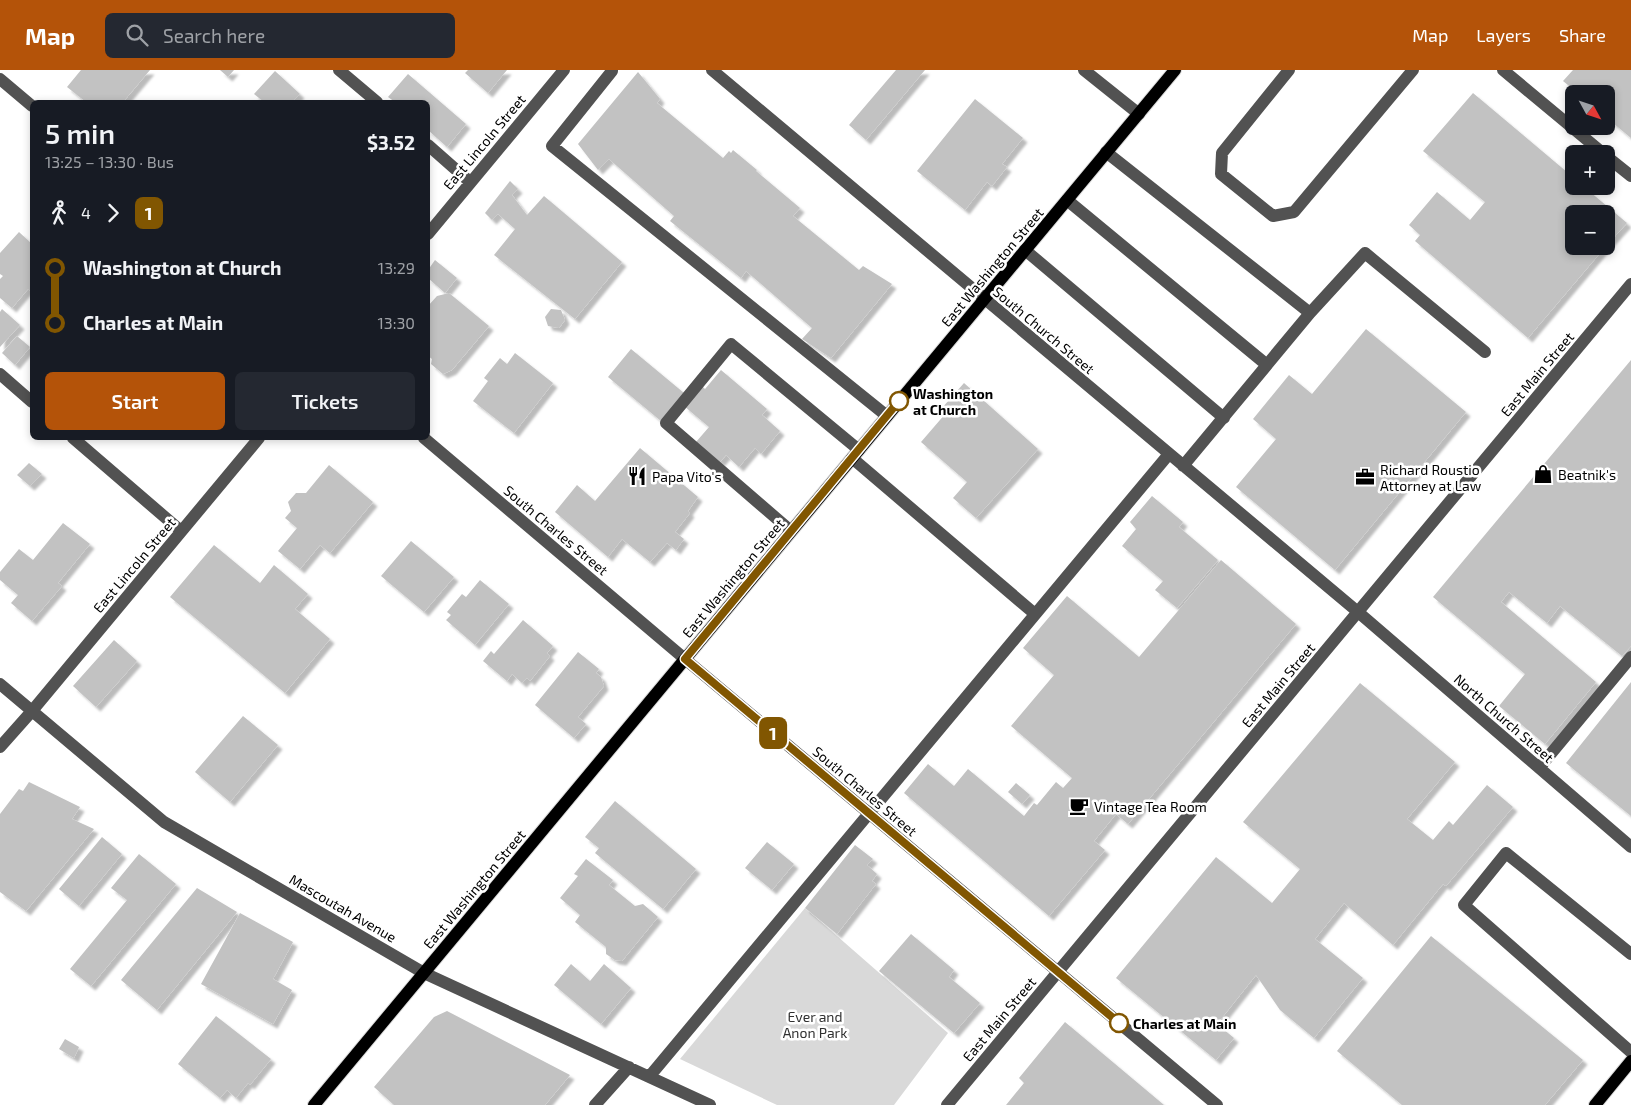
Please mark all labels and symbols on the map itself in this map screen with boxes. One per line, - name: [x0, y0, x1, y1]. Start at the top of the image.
- north arrow: [1565, 85, 1615, 135]
- street label: East Lincoln Street: [439, 91, 529, 193]
- street label: East Washington Street: [937, 204, 1047, 330]
- street label: South Church Street: [990, 283, 1098, 377]
- street label: East Main Street: [1497, 328, 1577, 420]
- place label: Washington at Church: [913, 385, 993, 418]
- marker: Washington at Church: [889, 391, 909, 411]
- place label: Richard Roustio Attorney at Law: [1380, 461, 1482, 494]
- shop icon: Beatnik's: [1532, 463, 1554, 485]
- restaurant icon: Papa Vito's: [626, 465, 648, 487]
- office icon: Richard Roustio Attorney at Law: [1354, 466, 1376, 488]
- place label: Beatnik's: [1558, 466, 1616, 483]
- place label: Papa Vito's: [652, 468, 722, 485]
- street label: South Charles Street: [501, 482, 611, 578]
- street label: East Lincoln Street: [89, 514, 179, 616]
- street label: East Washington Street: [678, 515, 788, 641]
- street label: East Main Street: [1238, 639, 1318, 731]
- street label: North Church Street: [1451, 670, 1557, 766]
- line badge: 1: [757, 717, 789, 749]
- street label: South Charles Street: [810, 743, 920, 839]
- cafe icon: Vintage Tea Room: [1068, 795, 1090, 817]
- place label: Vintage Tea Room: [1094, 798, 1207, 815]
- street label: East Washington Street: [419, 826, 529, 952]
- street label: Mascoutah Avenue: [287, 870, 399, 946]
- street label: East Main Street: [959, 973, 1039, 1065]
- park label: Ever and Anon Park: [783, 1008, 847, 1041]
- marker: Charles at Main: [1109, 1013, 1129, 1033]
- place label: Charles at Main: [1133, 1015, 1236, 1032]

